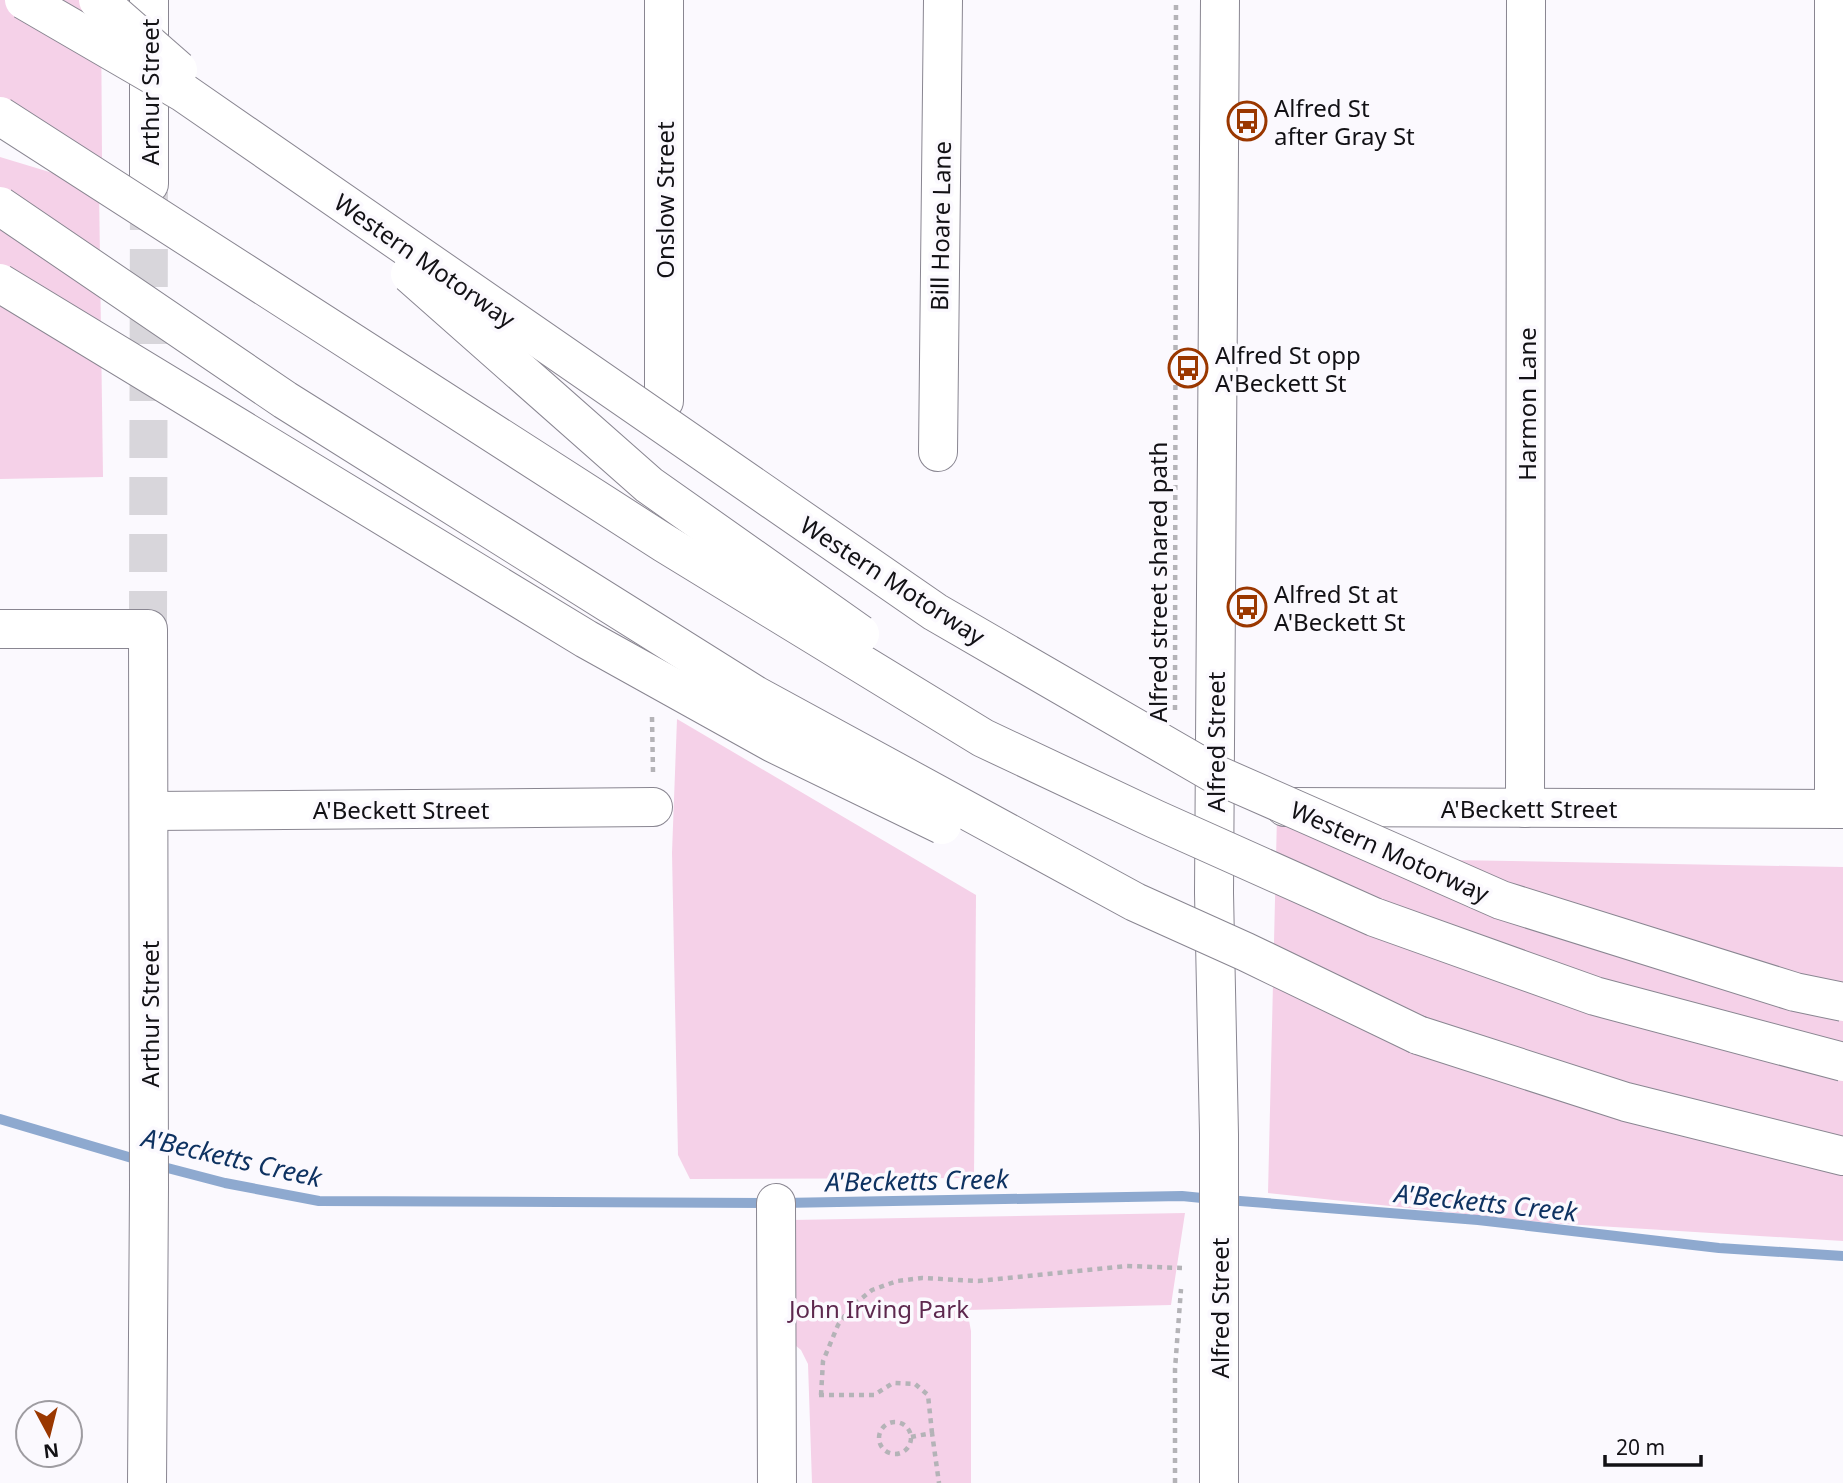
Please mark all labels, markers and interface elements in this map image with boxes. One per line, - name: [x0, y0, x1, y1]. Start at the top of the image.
- street label: Arthur Street: [133, 18, 166, 165]
- place label: Alfred St after Gray St: [1274, 91, 1415, 152]
- bus stop icon: Alfred St after Gray St: [1226, 100, 1268, 142]
- street label: Onslow Street: [648, 121, 681, 279]
- street label: Bill Hoare Lane: [922, 141, 958, 311]
- street label: Western Motorway: [328, 185, 523, 335]
- street label: Harmon Lane: [1510, 327, 1543, 481]
- place label: Alfred St opp A'Beckett St: [1215, 338, 1361, 399]
- bus stop icon: Alfred St opp A'Beckett St: [1167, 347, 1209, 389]
- street label: Alfred street shared path: [1141, 442, 1174, 722]
- street label: Western Motorway: [794, 508, 992, 653]
- place label: Alfred St at A'Beckett St: [1274, 577, 1406, 638]
- bus stop icon: Alfred St at A'Beckett St: [1226, 586, 1268, 628]
- street label: Alfred Street: [1199, 671, 1232, 812]
- street label: Western Motorway: [1286, 792, 1495, 910]
- street label: A'Beckett Street: [1441, 792, 1618, 825]
- street label: A'Beckett Street: [313, 793, 490, 826]
- street label: Arthur Street: [133, 940, 166, 1087]
- water label: A'Becketts Creek: [137, 1118, 326, 1195]
- water label: A'Becketts Creek: [823, 1160, 1010, 1200]
- water label: A'Becketts Creek: [1391, 1174, 1580, 1230]
- street label: Alfred Street: [1203, 1237, 1236, 1378]
- park label: John Irving Park: [787, 1292, 969, 1325]
- north arrow: [14, 1399, 84, 1469]
- scale bar: [1605, 1424, 1701, 1468]
- text: 20 m: [1616, 1433, 1665, 1461]
- text: N: [42, 1437, 60, 1465]

